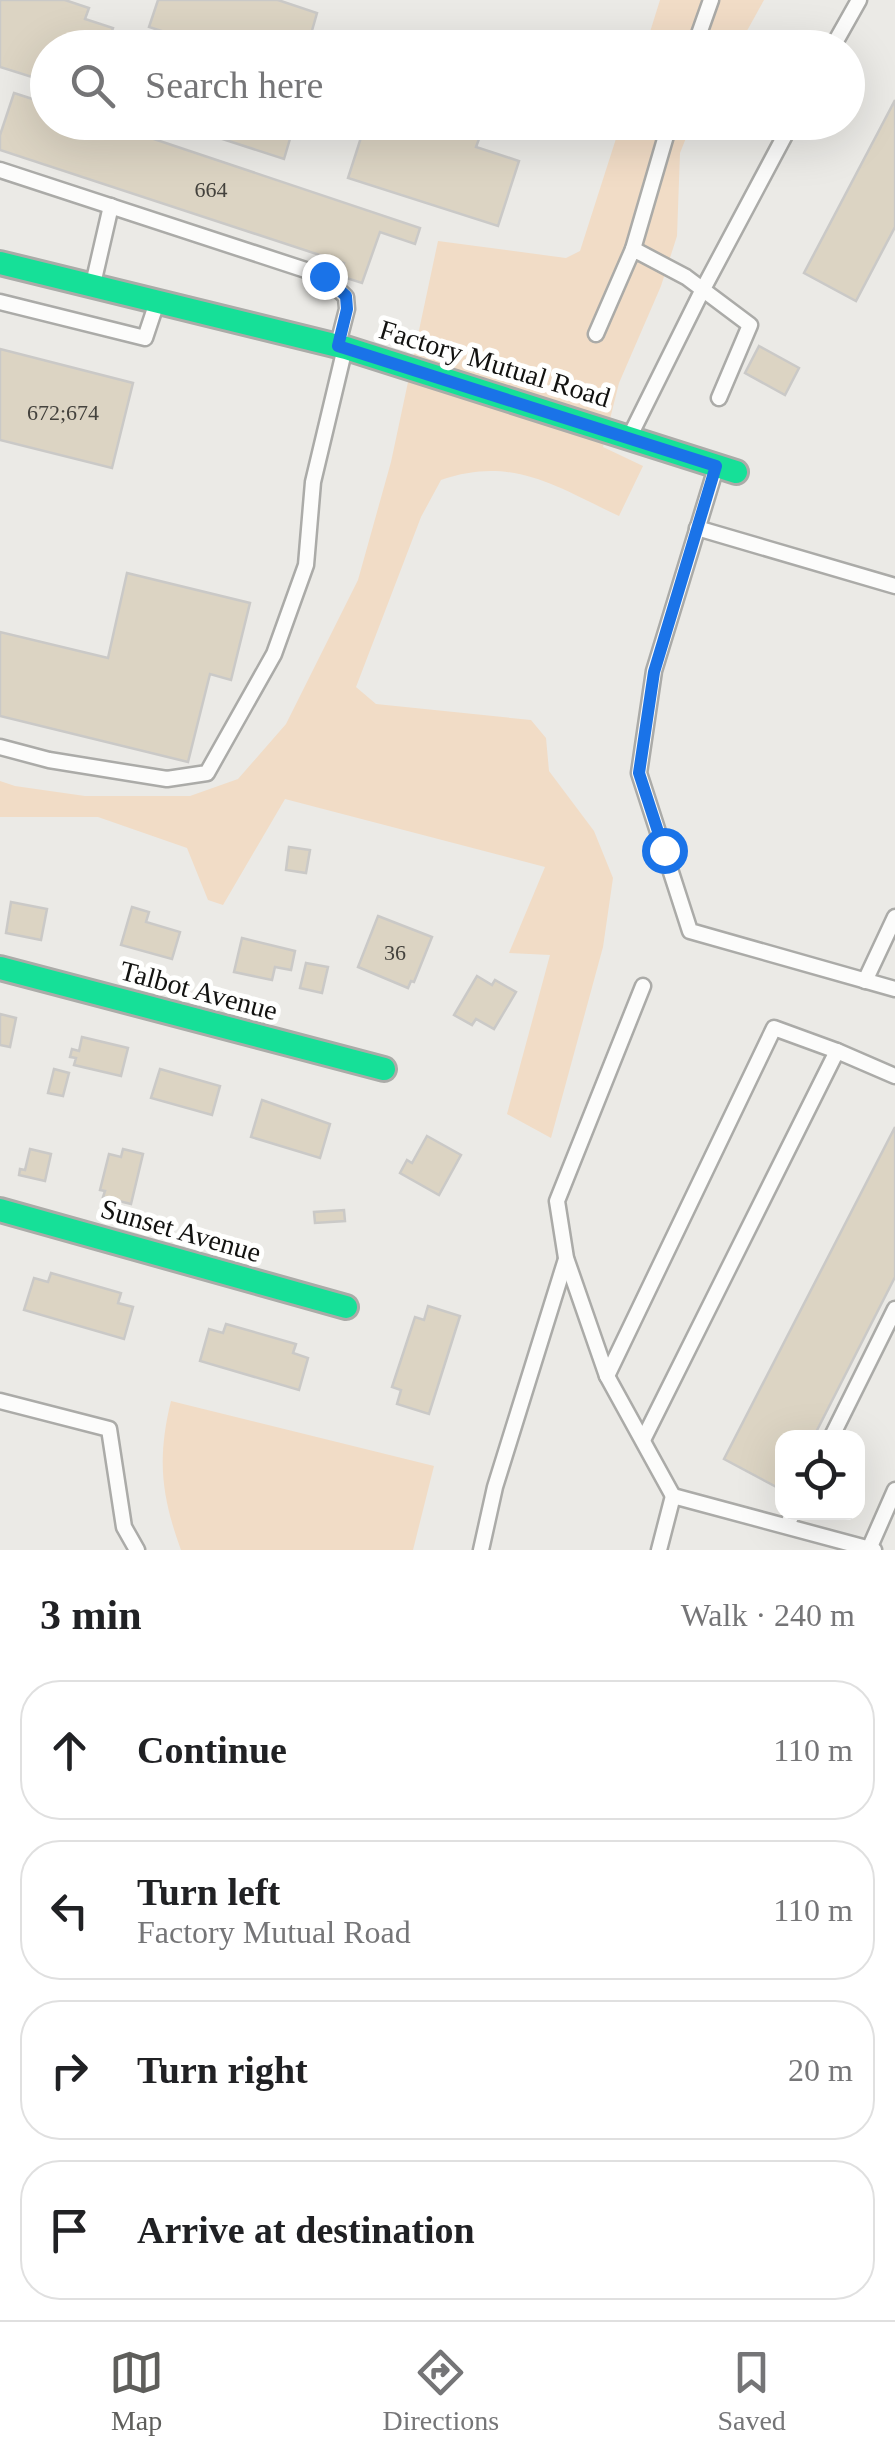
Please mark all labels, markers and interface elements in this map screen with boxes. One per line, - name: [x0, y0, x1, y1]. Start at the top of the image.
- search box: [30, 30, 865, 140]
- icon: search: [65, 58, 120, 113]
- text: Search here: [145, 64, 323, 106]
- house number: 664: [195, 177, 228, 202]
- route end: [302, 254, 348, 300]
- street label: Factory Mutual Road: [376, 314, 614, 413]
- house number: 672;674: [27, 400, 99, 425]
- route start: [642, 828, 688, 874]
- house number: 36: [384, 940, 406, 965]
- street label: Talbot Avenue: [117, 955, 281, 1026]
- street label: Sunset Avenue: [97, 1193, 265, 1268]
- map controls: [775, 1430, 865, 1520]
- button: locate: [775, 1430, 865, 1520]
- text: 3 min: [40, 1592, 142, 1638]
- text: Walk · 240 m: [681, 1597, 855, 1633]
- icon: ahead: [42, 1723, 97, 1778]
- text: Continue: [137, 1729, 287, 1771]
- text: 110 m: [773, 1732, 853, 1768]
- text: Turn left: [137, 1871, 280, 1913]
- icon: left: [42, 1883, 97, 1938]
- text: 110 m: [773, 1892, 853, 1928]
- text: Factory Mutual Road: [137, 1914, 411, 1950]
- icon: right: [42, 2043, 97, 2098]
- text: Turn right: [137, 2049, 308, 2091]
- text: 20 m: [788, 2052, 853, 2088]
- icon: arrive: [42, 2203, 97, 2258]
- text: Arrive at destination: [137, 2209, 475, 2251]
- tab: Map: [109, 2345, 164, 2437]
- tab: Directions: [382, 2345, 499, 2437]
- tab: Saved: [717, 2345, 786, 2437]

